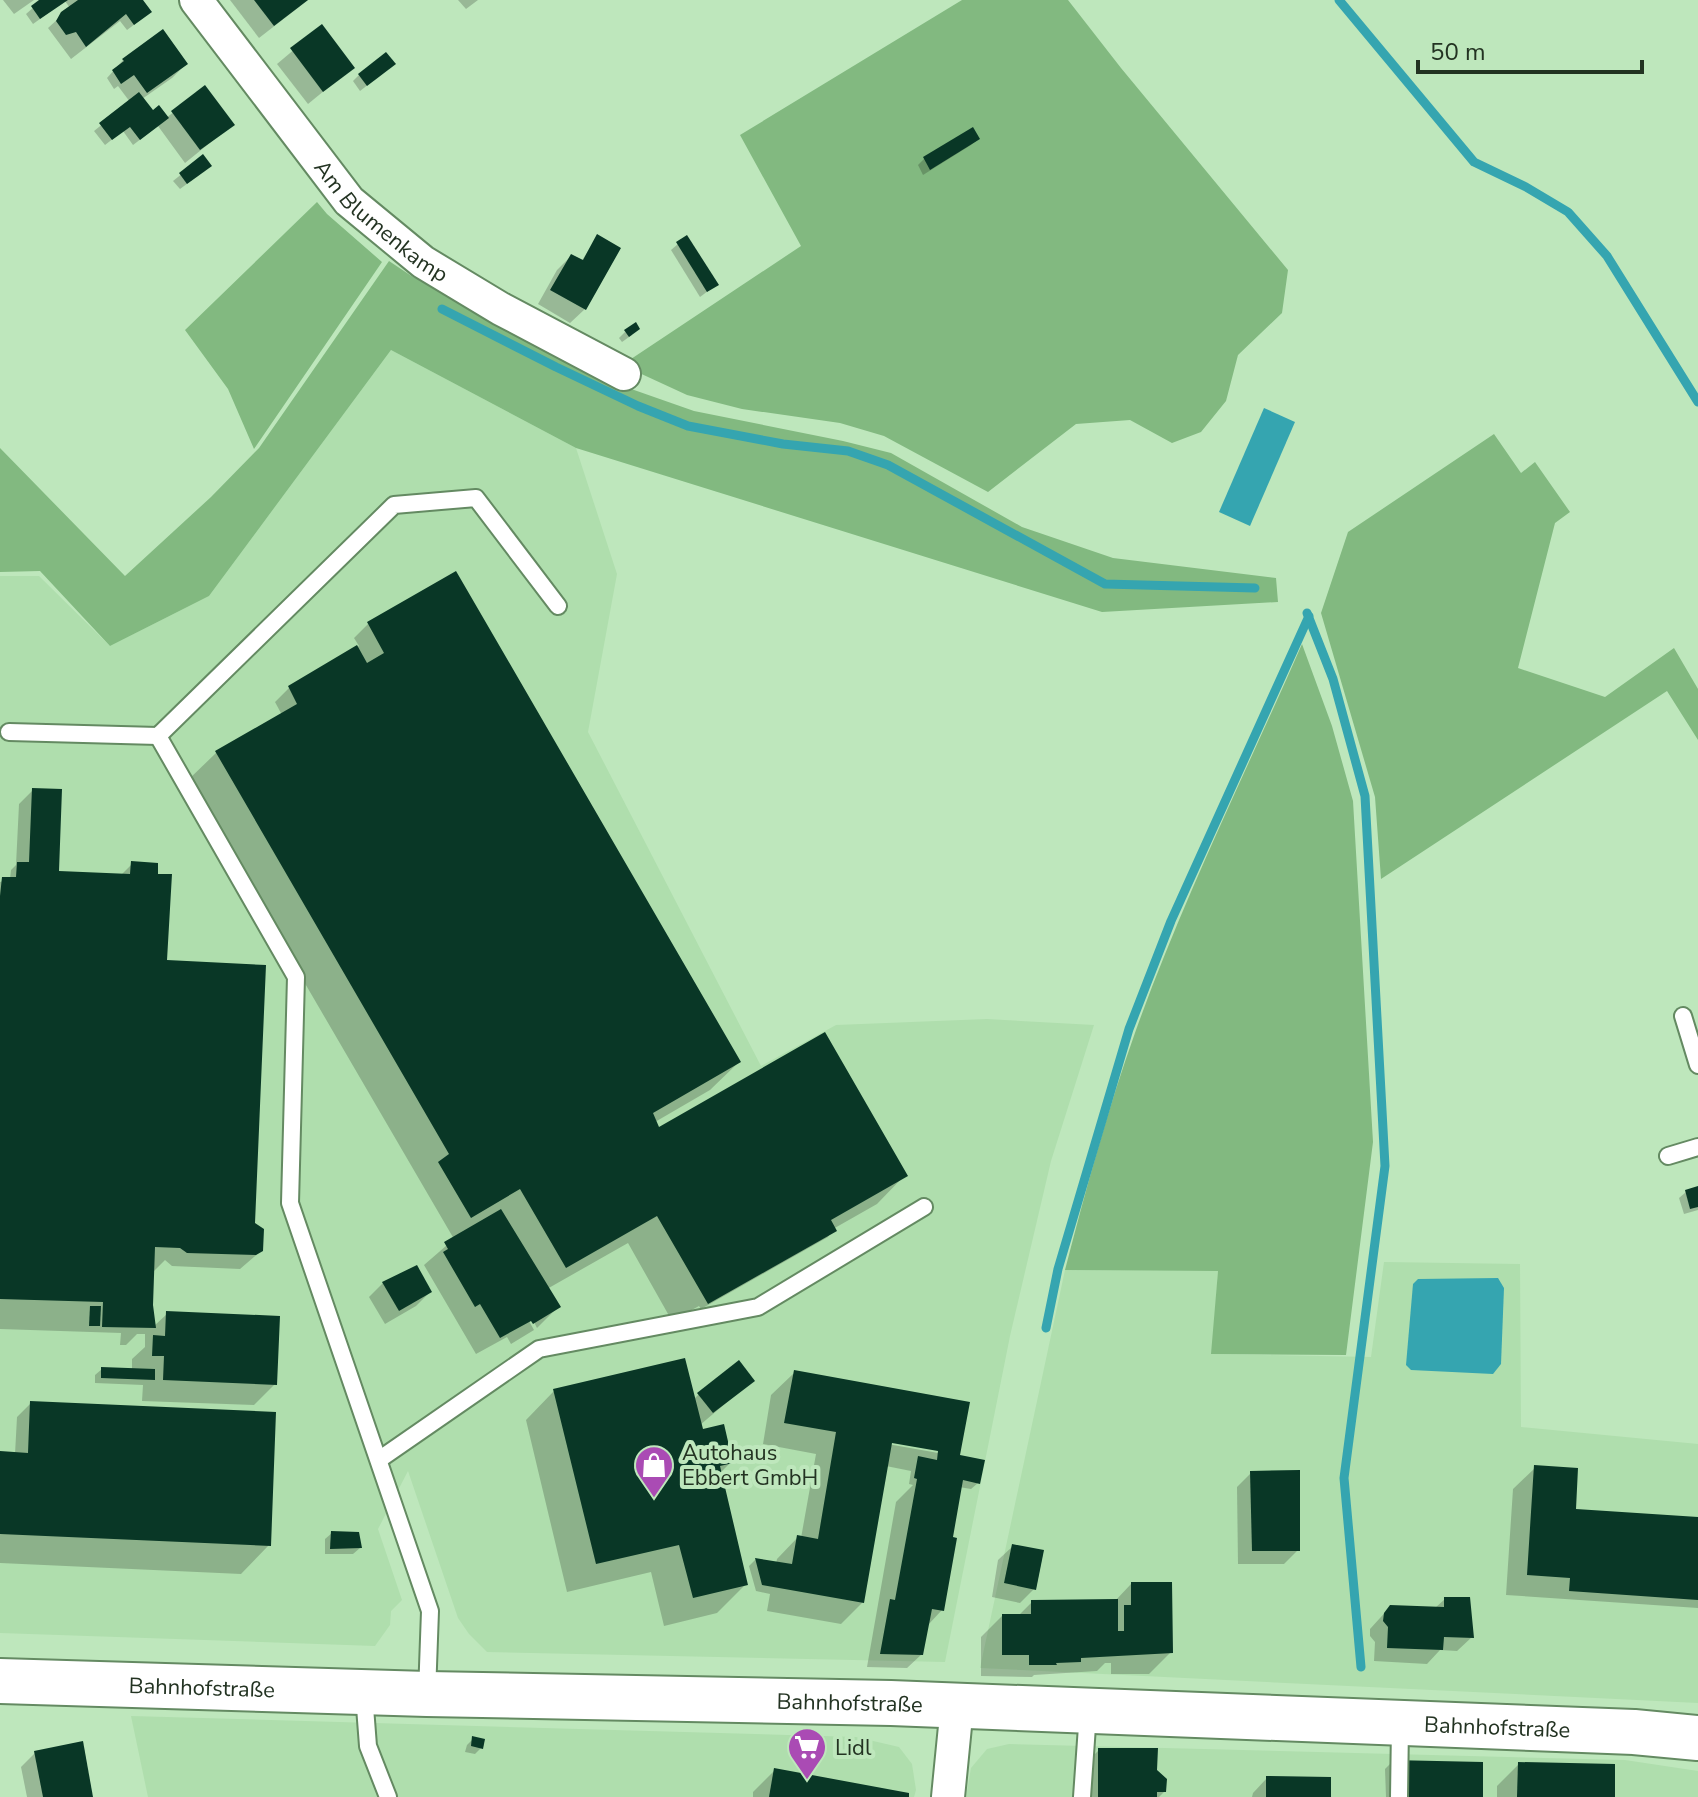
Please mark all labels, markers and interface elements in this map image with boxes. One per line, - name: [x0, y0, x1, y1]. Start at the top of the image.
- scale bar: [1418, 24, 1642, 74]
- text: 50 m: [1430, 36, 1486, 68]
- street label: Am Blumenkamp: [307, 154, 454, 290]
- place label: Autohaus Ebbert GmbH: [682, 1438, 818, 1493]
- shop icon: Autohaus Ebbert GmbH: [633, 1444, 675, 1499]
- street label: Bahnhofstraße: [128, 1671, 275, 1705]
- street label: Bahnhofstraße: [776, 1687, 923, 1720]
- street label: Bahnhofstraße: [1424, 1710, 1571, 1746]
- supermarket icon: Lidl: [786, 1726, 828, 1781]
- place label: Lidl: [835, 1733, 872, 1763]

